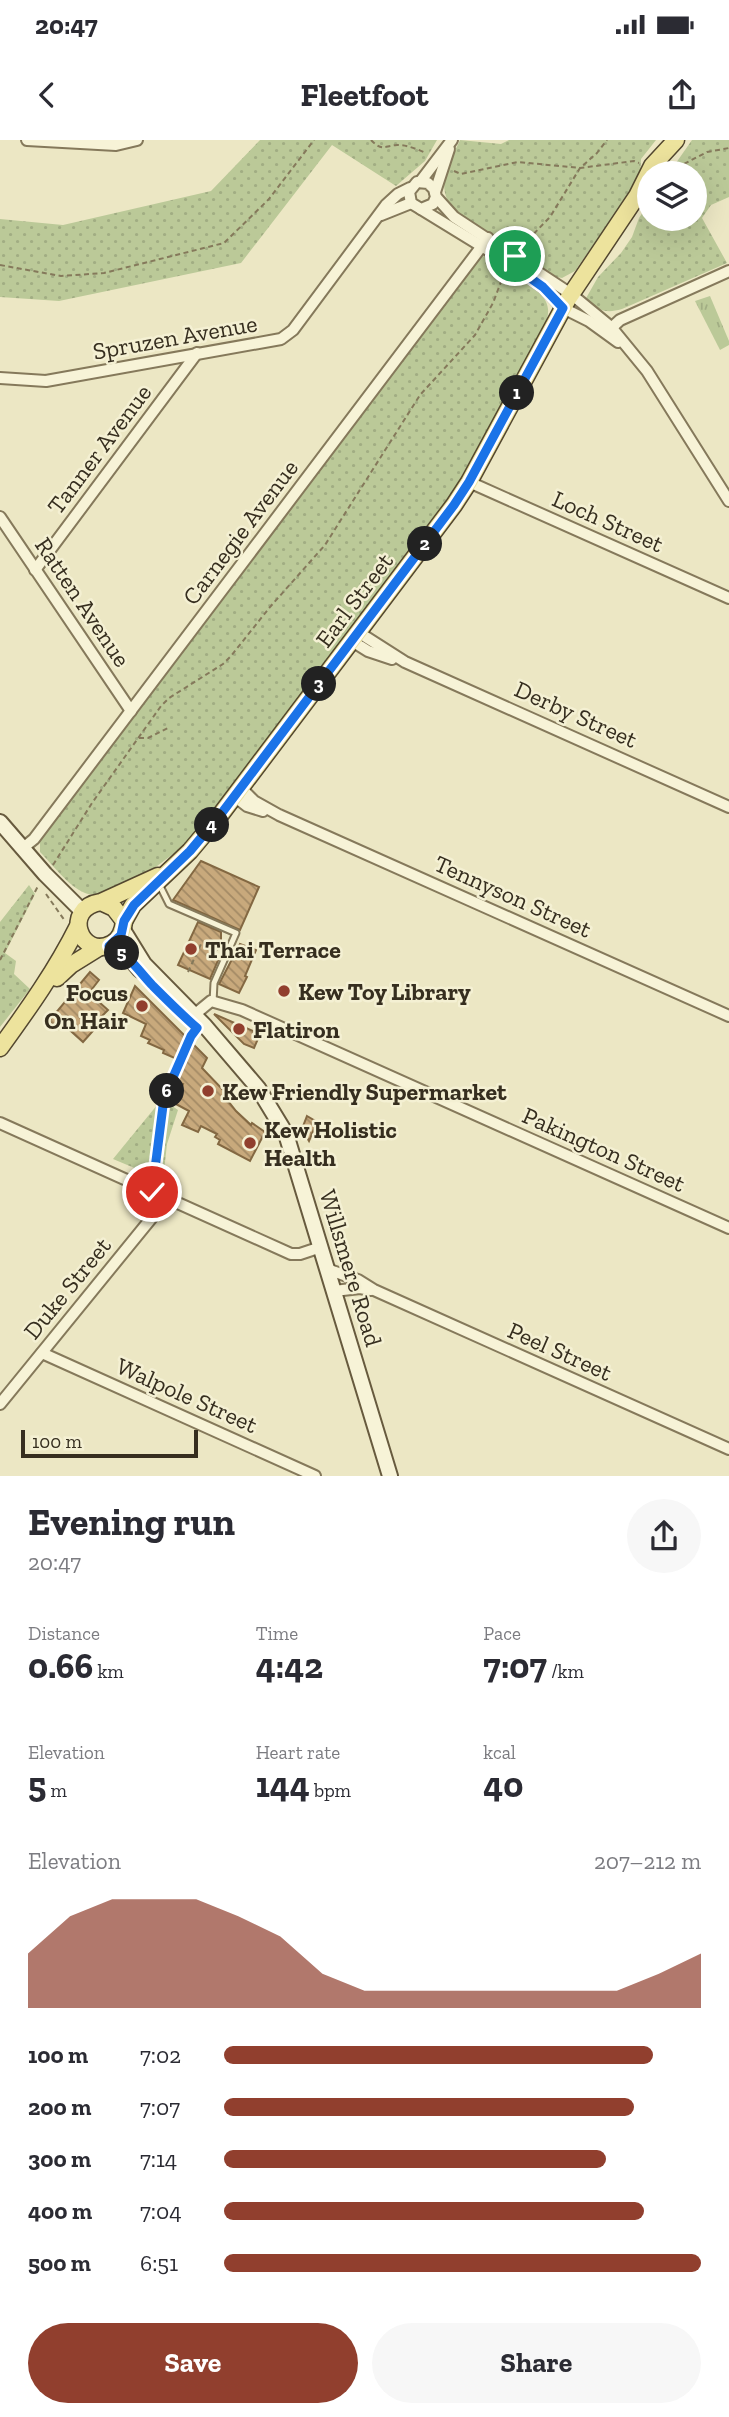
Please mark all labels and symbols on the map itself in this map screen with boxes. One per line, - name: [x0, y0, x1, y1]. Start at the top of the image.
- pin: [485, 226, 545, 286]
- street label: Spruzen Avenue: [91, 308, 259, 366]
- pin: 1: [500, 376, 534, 410]
- street label: Tanner Avenue: [41, 378, 157, 520]
- street label: Carnegie Avenue: [176, 454, 304, 610]
- street label: Loch Street: [548, 484, 668, 558]
- pin: 2: [408, 526, 442, 562]
- street label: Ratten Avenue: [29, 532, 137, 672]
- street label: Earl Street: [309, 547, 399, 653]
- pin: 3: [302, 666, 336, 702]
- street label: Derby Street: [510, 674, 642, 754]
- pin: 4: [194, 808, 230, 842]
- street label: Tennyson Street: [430, 848, 596, 944]
- place label: Thai Terrace: [205, 935, 341, 964]
- pin: 5: [104, 936, 140, 970]
- marker: Thai Terrace: [183, 941, 199, 957]
- place label: Kew Toy Library: [298, 977, 471, 1006]
- place label: Focus On Hair: [44, 978, 128, 1035]
- marker: Kew Toy Library: [276, 983, 292, 999]
- marker: Focus On Hair: [134, 998, 150, 1014]
- place label: Flatiron: [253, 1015, 340, 1044]
- marker: Flatiron: [231, 1021, 247, 1037]
- pin: 6: [150, 1074, 184, 1108]
- place label: Kew Friendly Supermarket: [222, 1077, 507, 1106]
- marker: Kew Friendly Supermarket: [200, 1083, 216, 1099]
- street label: Pakington Street: [518, 1100, 690, 1198]
- place label: Kew Holistic Health: [264, 1115, 397, 1172]
- marker: Kew Holistic Health: [242, 1135, 258, 1151]
- pin: [122, 1162, 182, 1222]
- street label: Willsmere Road: [313, 1186, 389, 1350]
- street label: Duke Street: [17, 1231, 117, 1345]
- street label: Peel Street: [503, 1315, 617, 1387]
- street label: Walpole Street: [112, 1351, 262, 1439]
- scale bar: [21, 1426, 198, 1458]

